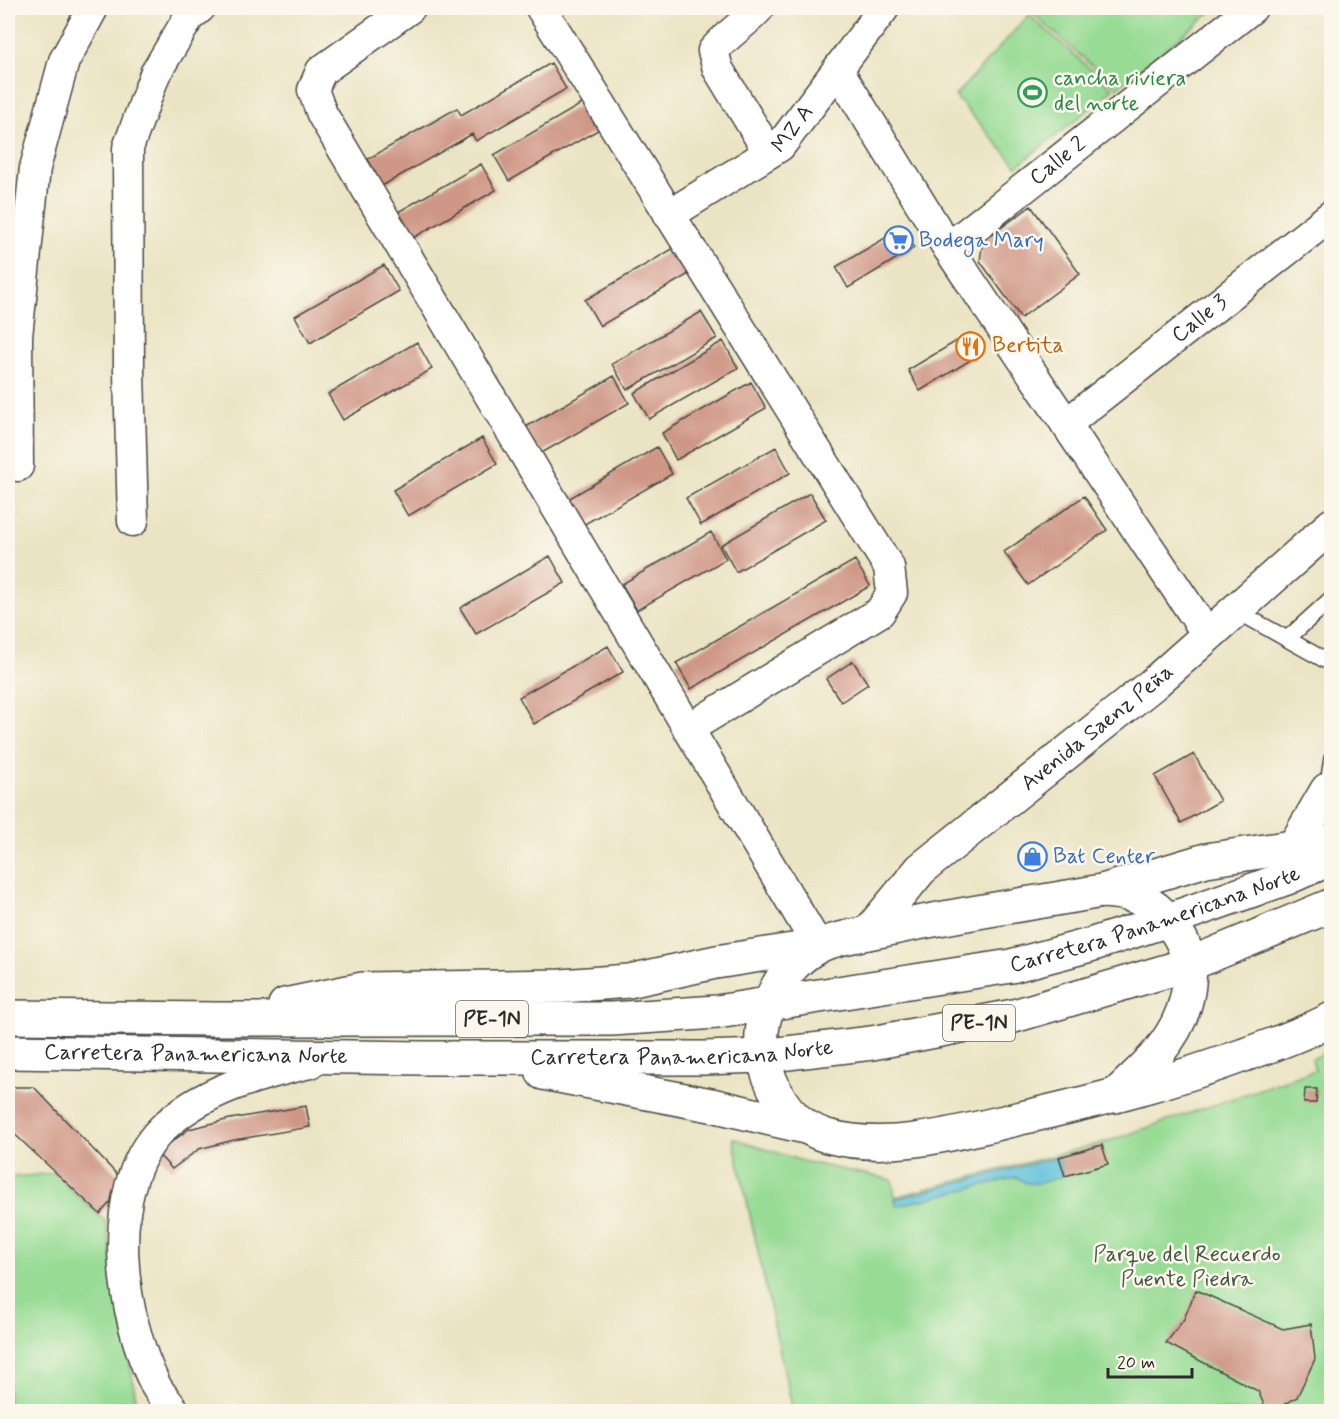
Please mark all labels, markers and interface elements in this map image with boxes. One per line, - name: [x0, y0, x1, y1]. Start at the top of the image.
- place label: cancha riviera del norte: [1054, 65, 1186, 118]
- sports icon: cancha riviera del norte: [1017, 76, 1049, 108]
- street label: MZ A: [766, 99, 820, 159]
- street label: Calle 2: [1024, 130, 1092, 192]
- supermarket icon: Bodega Mary: [882, 225, 914, 257]
- place label: Bodega Mary: [919, 227, 1044, 258]
- street label: Calle 3: [1166, 288, 1233, 350]
- restaurant icon: Bertita: [955, 330, 987, 362]
- place label: Bertita: [992, 332, 1064, 360]
- street label: Avenida Saenz Peña: [1016, 658, 1179, 798]
- shop icon: Bat Center: [1016, 841, 1048, 873]
- place label: Bat Center: [1053, 843, 1156, 871]
- street label: Carretera Panamericana Norte: [1007, 860, 1305, 980]
- road number: PE-1N: [456, 1001, 528, 1037]
- road number: PE-1N: [943, 1005, 1015, 1041]
- street label: Carretera Panamericana Norte: [530, 1034, 835, 1072]
- street label: Carretera Panamericana Norte: [44, 1039, 348, 1071]
- park label: Parque del Recuerdo Puente Piedra: [1093, 1241, 1281, 1294]
- scale bar: [1108, 1341, 1192, 1379]
- text: 20 m: [1117, 1351, 1155, 1375]

